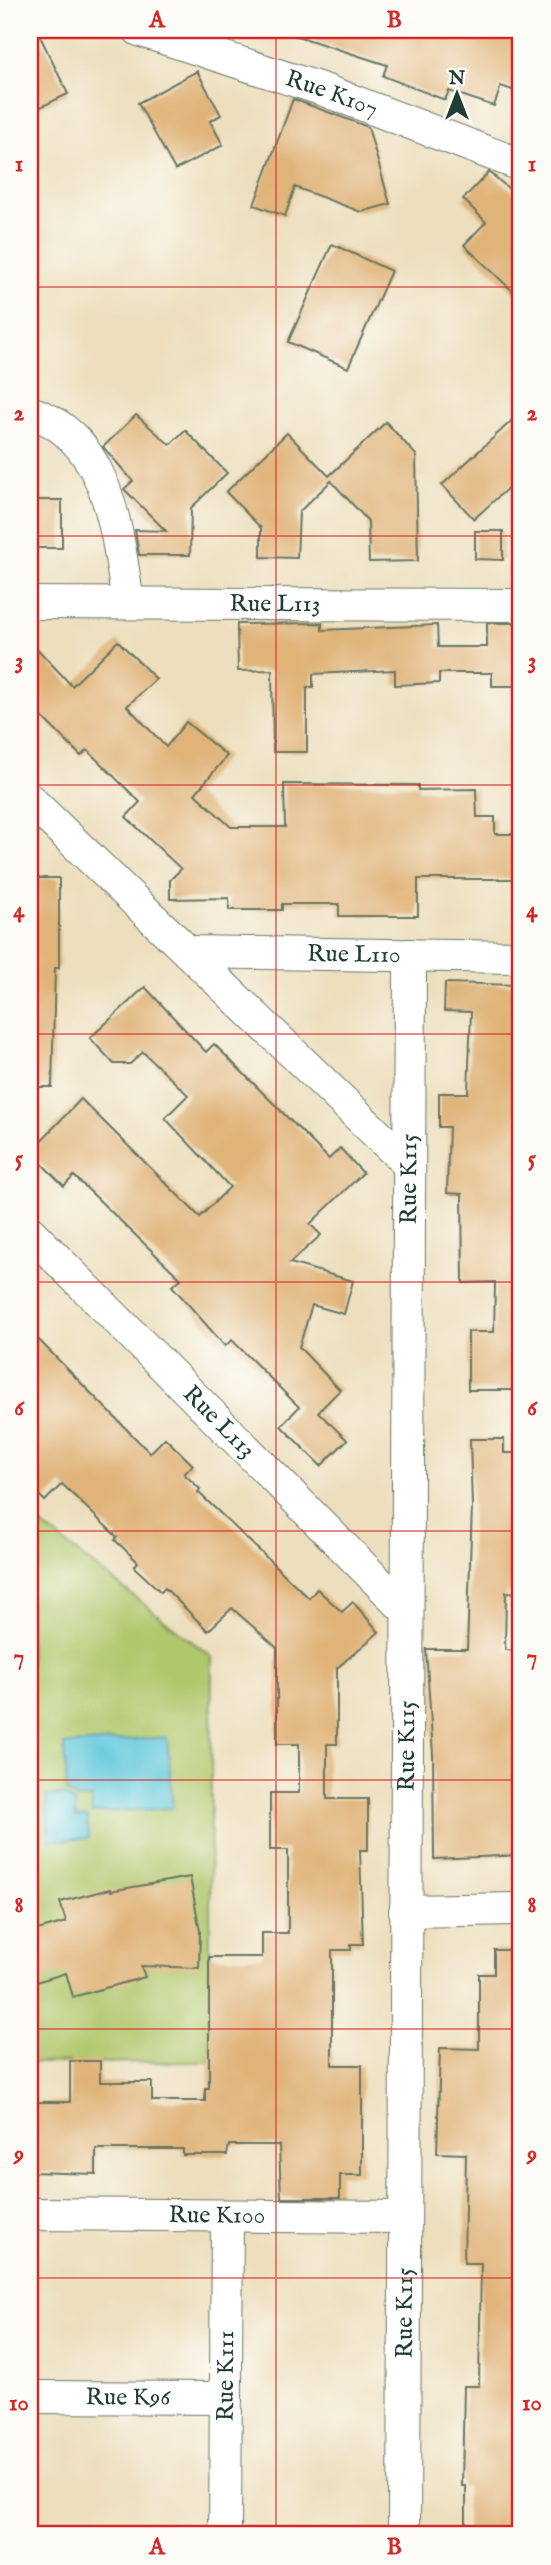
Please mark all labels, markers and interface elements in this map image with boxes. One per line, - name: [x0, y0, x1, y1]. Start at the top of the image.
- text: A: [148, 6, 166, 35]
- text: B: [386, 6, 402, 35]
- north arrow: [421, 60, 491, 130]
- street label: Rue K107: [282, 63, 382, 125]
- text: N: [448, 67, 466, 91]
- text: 1: [15, 150, 23, 179]
- text: 1: [528, 150, 536, 179]
- text: 2: [14, 399, 25, 428]
- text: 2: [527, 399, 538, 428]
- street label: Rue L113: [230, 588, 320, 620]
- text: 3: [15, 647, 23, 676]
- text: 3: [528, 647, 536, 676]
- text: 4: [13, 896, 25, 925]
- text: 4: [526, 896, 538, 925]
- street label: Rue L110: [307, 938, 401, 971]
- street label: Rue K115: [393, 1133, 425, 1224]
- text: 5: [15, 1145, 24, 1174]
- text: 5: [528, 1145, 537, 1174]
- street label: Rue L113: [176, 1379, 262, 1465]
- text: 6: [14, 1394, 25, 1423]
- text: 6: [527, 1394, 538, 1423]
- text: 7: [14, 1643, 24, 1672]
- text: 7: [527, 1643, 537, 1672]
- street label: Rue K115: [391, 1700, 423, 1791]
- text: 8: [14, 1891, 24, 1920]
- text: 8: [527, 1891, 537, 1920]
- text: 9: [13, 2140, 24, 2169]
- text: 9: [526, 2140, 537, 2169]
- street label: Rue K100: [169, 2200, 265, 2231]
- street label: Rue K115: [389, 2267, 421, 2358]
- street label: Rue K111: [210, 2330, 242, 2422]
- street label: Rue K96: [86, 2382, 171, 2413]
- text: 10: [9, 2389, 29, 2418]
- text: 10: [522, 2389, 542, 2418]
- text: A: [148, 2533, 166, 2562]
- text: B: [386, 2533, 402, 2562]

